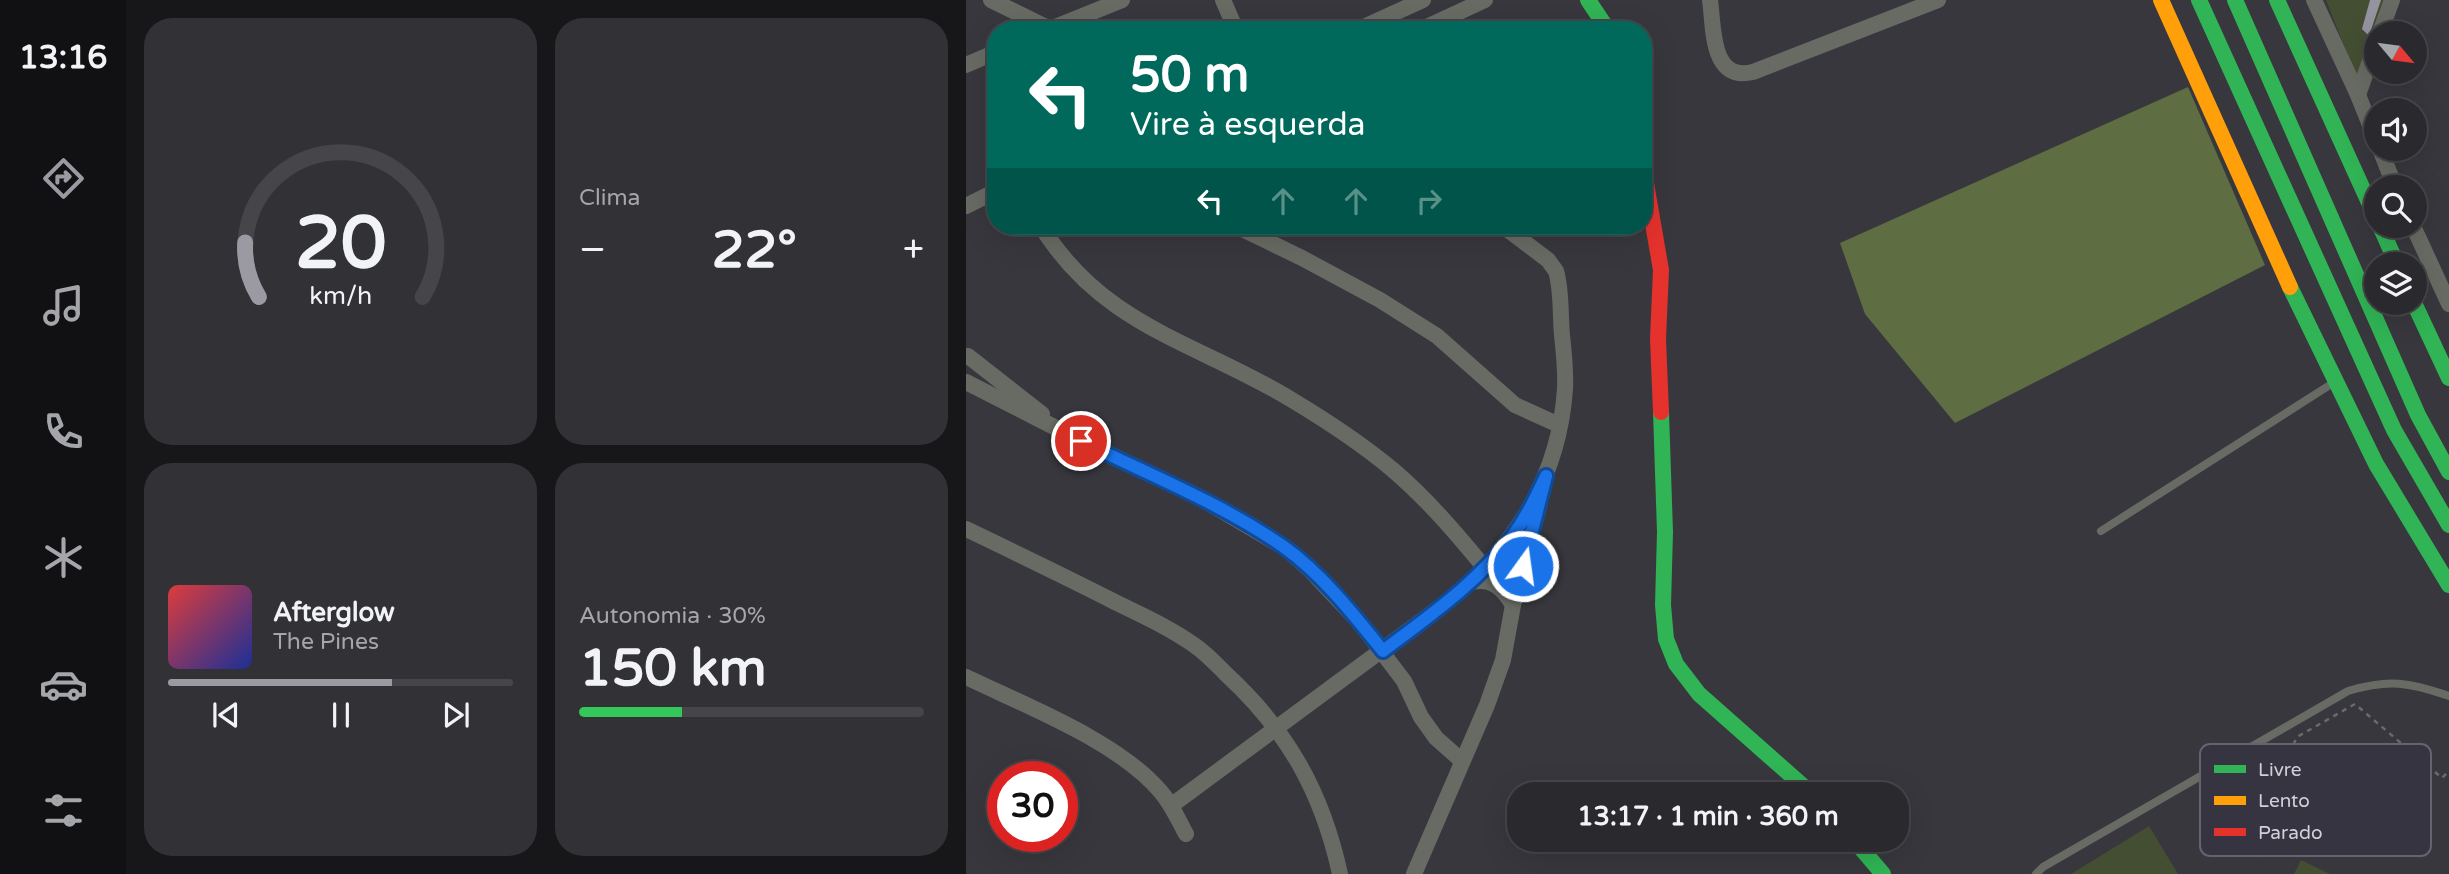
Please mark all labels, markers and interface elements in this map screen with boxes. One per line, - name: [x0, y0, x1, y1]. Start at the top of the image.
- north arrow: [2364, 21, 2427, 84]
- map controls: [2364, 21, 2427, 315]
- text: 13:16: [19, 39, 107, 77]
- text: 50 m: [1130, 46, 1249, 105]
- icon: left: [1015, 49, 1106, 140]
- button: sound: [2364, 98, 2427, 161]
- text: Vire à esquerda: [1130, 106, 1366, 144]
- icon: directions: [39, 154, 88, 203]
- button: search: [2364, 175, 2427, 238]
- icon: left: [1191, 182, 1229, 220]
- icon: ahead: [1264, 182, 1302, 220]
- icon: ahead: [1337, 182, 1375, 220]
- icon: right: [1410, 182, 1448, 220]
- text: Clima: [579, 184, 640, 212]
- text: 20: [295, 201, 386, 289]
- text: 22°: [712, 219, 797, 282]
- text: −: [579, 227, 606, 273]
- text: +: [903, 227, 924, 273]
- button: layers: [2364, 252, 2427, 315]
- icon: music: [39, 281, 88, 330]
- text: km/h: [309, 281, 372, 311]
- icon: phone: [39, 407, 88, 456]
- pin: [1051, 411, 1111, 471]
- icon: arrive: [1062, 422, 1100, 460]
- position arrow: [1486, 529, 1560, 603]
- icon: climate: [39, 533, 88, 582]
- text: Afterglow: [273, 597, 395, 628]
- text: Autonomia · 30%: [579, 602, 766, 630]
- text: The Pines: [273, 628, 379, 656]
- text: 150 km: [579, 637, 767, 700]
- icon: car: [39, 660, 88, 709]
- icon: previous: [207, 696, 245, 734]
- icon: pause: [322, 696, 360, 734]
- icon: next: [437, 696, 475, 734]
- legend: [2200, 744, 2431, 856]
- text: Livre: [2258, 759, 2302, 781]
- speed limit sign: 30: [987, 761, 1078, 852]
- icon: filters: [39, 786, 88, 835]
- text: Lento: [2258, 790, 2310, 812]
- text: 13:17 · 1 min · 360 m: [1577, 801, 1839, 832]
- text: Parado: [2258, 822, 2322, 844]

